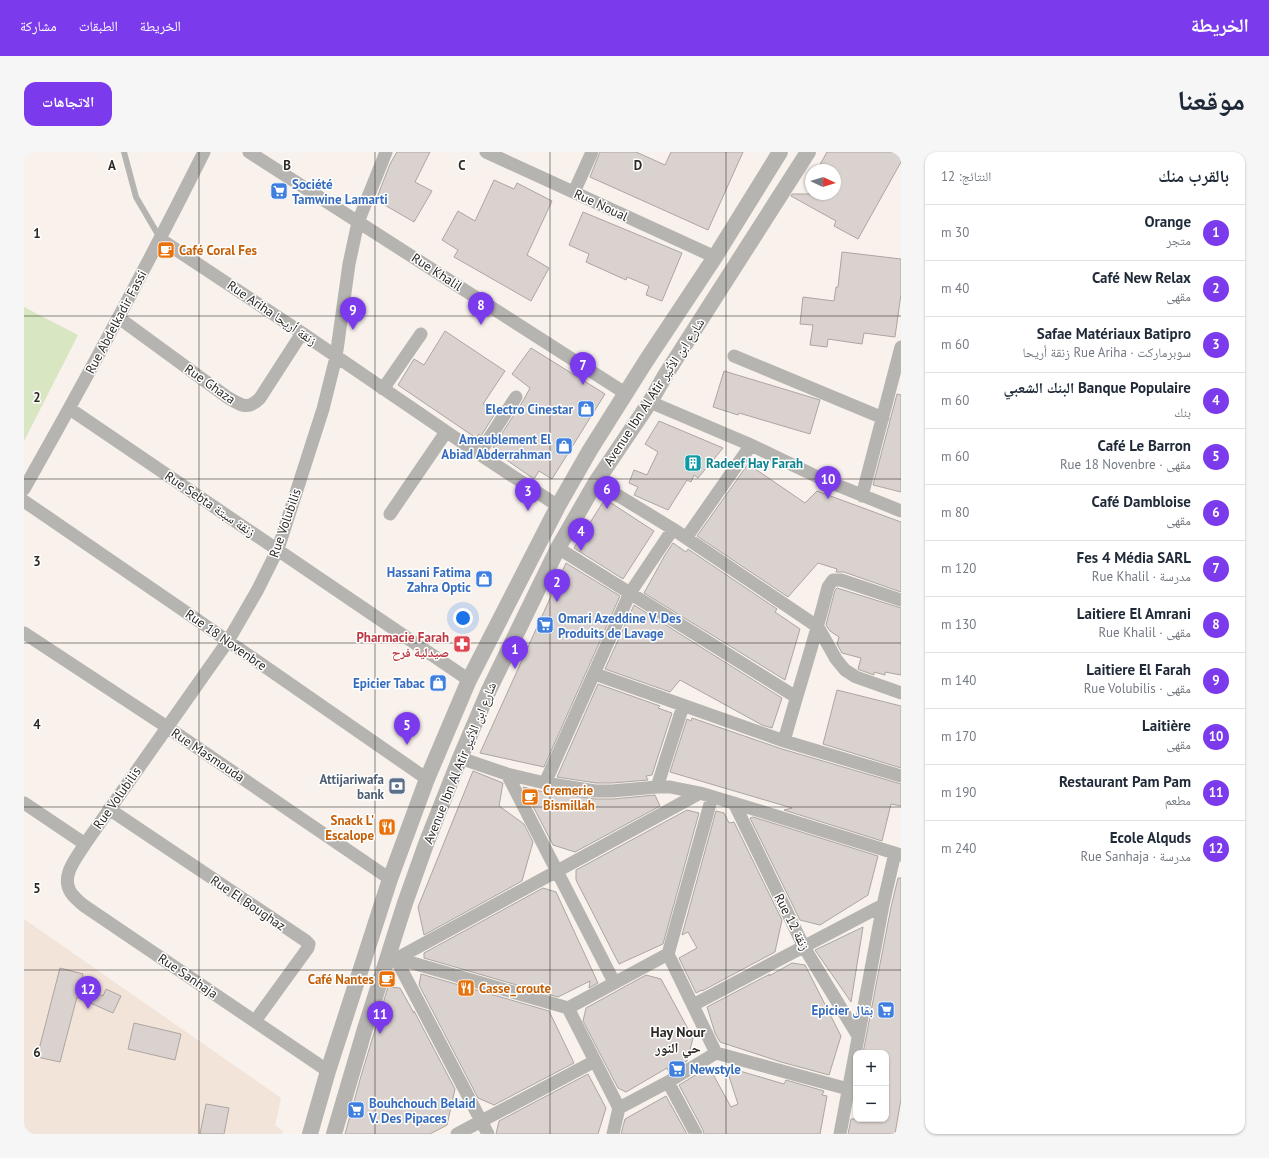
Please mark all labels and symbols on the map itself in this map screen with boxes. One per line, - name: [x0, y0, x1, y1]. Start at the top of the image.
- text: A: [108, 157, 116, 174]
- text: B: [283, 157, 291, 174]
- text: C: [458, 157, 466, 174]
- text: D: [634, 157, 642, 174]
- north arrow: [805, 164, 841, 200]
- place label: Société Tamwine Lamarti: [292, 176, 388, 208]
- supermarket icon: Société Tamwine Lamarti: [269, 181, 289, 201]
- street label: Rue Noual: [571, 185, 631, 225]
- text: 1: [33, 225, 41, 242]
- cafe icon: Café Coral Fes: [156, 240, 176, 260]
- place label: Café Coral Fes: [179, 242, 258, 259]
- street label: Rue Khalil: [408, 249, 466, 295]
- street label: Rue Abdelkadir Fassi: [82, 267, 150, 377]
- street label: Rue Ariha زنقة أريحا: [224, 277, 320, 349]
- pin: 8: [468, 292, 494, 325]
- pin: 9: [340, 297, 366, 330]
- street label: Avenue Ibn Al Atir شارع ابن الأثير: [600, 315, 709, 470]
- pin: 7: [570, 352, 596, 385]
- street label: Rue Ghaza: [181, 360, 239, 408]
- text: 2: [33, 389, 41, 406]
- shop icon: Electro Cinestar: [576, 399, 596, 419]
- place label: Electro Cinestar: [486, 401, 573, 418]
- place label: Ameublement El Abiad Abderrahman: [441, 431, 551, 463]
- shop icon: Ameublement El Abiad Abderrahman: [554, 436, 574, 456]
- building icon: Radeef Hay Farah: [683, 453, 703, 473]
- place label: Radeef Hay Farah: [706, 455, 803, 472]
- pin: 10: [815, 466, 841, 499]
- street label: Rue Sebta زنقة سبتة: [162, 467, 258, 541]
- pin: 6: [594, 476, 620, 509]
- pin: 3: [515, 478, 541, 511]
- street label: Rue Volubilis: [265, 486, 305, 560]
- pin: 4: [568, 518, 594, 551]
- text: 3: [33, 553, 41, 570]
- place label: Hassani Fatima Zahra Optic: [387, 564, 471, 596]
- shop icon: Hassani Fatima Zahra Optic: [474, 569, 494, 589]
- pin: 2: [544, 569, 570, 602]
- street label: Rue 18 Novenbre: [182, 606, 270, 674]
- your location: [453, 608, 473, 628]
- place label: Omari Azeddine V. Des Produits de Lavage: [558, 610, 682, 642]
- supermarket icon: Omari Azeddine V. Des Produits de Lavage: [535, 615, 555, 635]
- place label: Pharmacie Farah صيدلية فرح: [356, 629, 449, 661]
- pharmacy icon: Pharmacie Farah صيدلية فرح: [452, 634, 472, 654]
- pin: 1: [502, 636, 528, 669]
- shop icon: Epicier Tabac: [428, 673, 448, 693]
- place label: Epicier Tabac: [353, 675, 425, 692]
- street label: Avenue Ibn Al Atir شارع ابن الأثير: [420, 680, 501, 847]
- pin: 5: [394, 712, 420, 745]
- text: 4: [33, 716, 41, 733]
- street label: Rue Masmouda: [168, 724, 248, 786]
- street label: Rue Volubilis: [89, 764, 145, 832]
- place label: Attijariwafa bank: [320, 771, 385, 803]
- bank icon: Attijariwafa bank: [387, 776, 407, 796]
- place label: Cremerie Bismillah: [543, 782, 595, 814]
- cafe icon: Cremerie Bismillah: [520, 787, 540, 807]
- place label: Snack L' Escalope: [325, 812, 374, 844]
- restaurant icon: Snack L' Escalope: [377, 817, 397, 837]
- street label: Rue El Boughaz: [207, 872, 289, 934]
- text: 5: [33, 880, 41, 897]
- street label: Rue 12 زنقة: [770, 891, 814, 953]
- street label: Rue Sanhaja: [155, 950, 221, 1002]
- cafe icon: Café Nantes: [377, 969, 397, 989]
- place label: Café Nantes: [308, 971, 375, 988]
- pin: 12: [75, 976, 101, 1009]
- restaurant icon: Casse_croute: [456, 978, 476, 998]
- place label: Casse_croute: [479, 980, 552, 997]
- supermarket icon: Epicier بقال: [876, 1000, 896, 1020]
- pin: 11: [367, 1001, 393, 1034]
- place label: Epicier بقال: [811, 1002, 873, 1019]
- district label: Hay Nour حي النور: [651, 1023, 706, 1059]
- text: 6: [33, 1044, 41, 1061]
- supermarket icon: Newstyle: [667, 1059, 687, 1079]
- place label: Newstyle: [690, 1061, 741, 1078]
- place label: Bouhchouch Belaid V. Des Pipaces: [368, 1095, 476, 1127]
- supermarket icon: Bouhchouch Belaid V. Des Pipaces: [346, 1100, 366, 1120]

